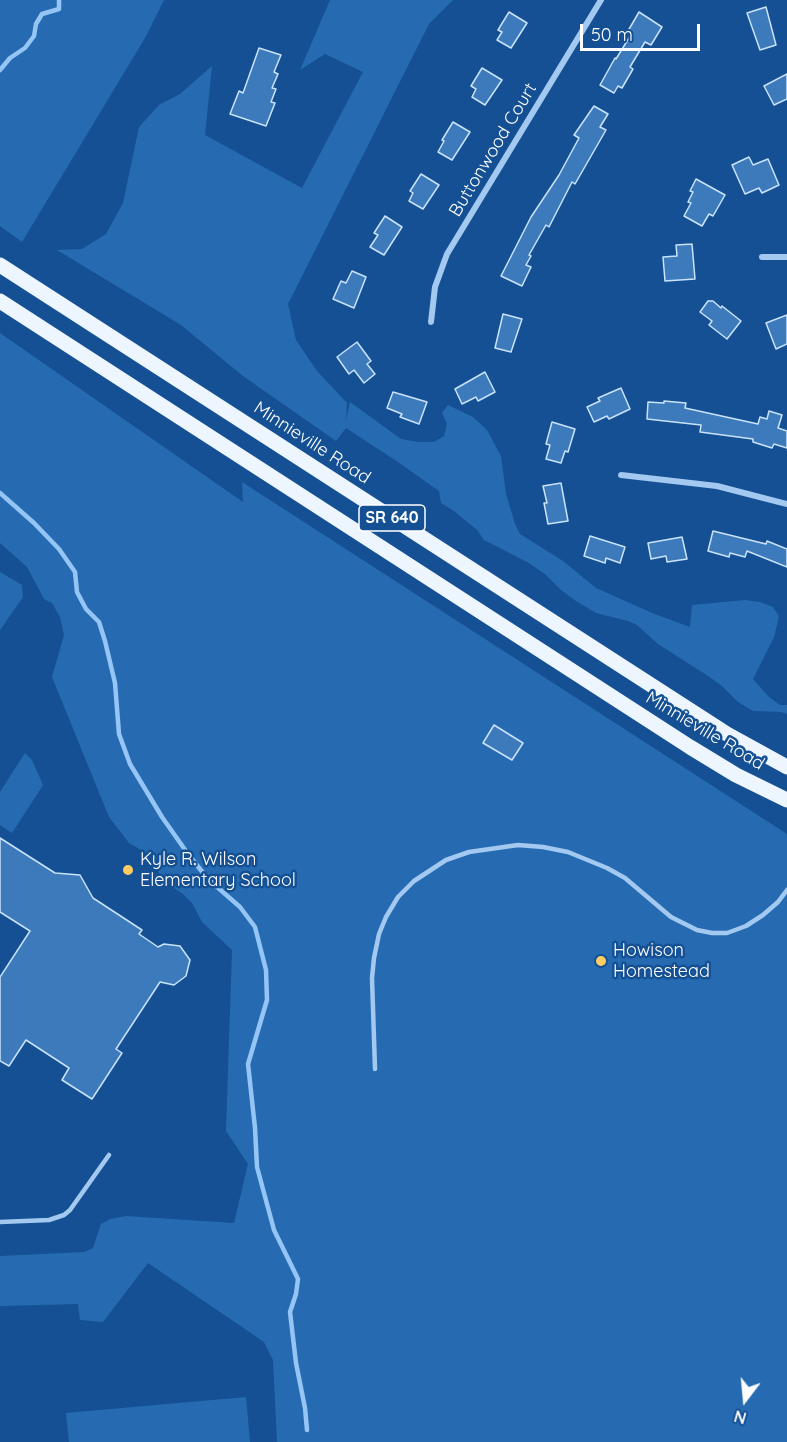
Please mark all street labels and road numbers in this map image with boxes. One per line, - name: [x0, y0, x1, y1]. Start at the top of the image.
- street label: Buttonwood Court: [445, 79, 541, 221]
- street label: Minnieville Road: [250, 397, 374, 489]
- road number: SR 640: [359, 505, 425, 531]
- street label: Minnieville Road: [642, 687, 768, 775]

